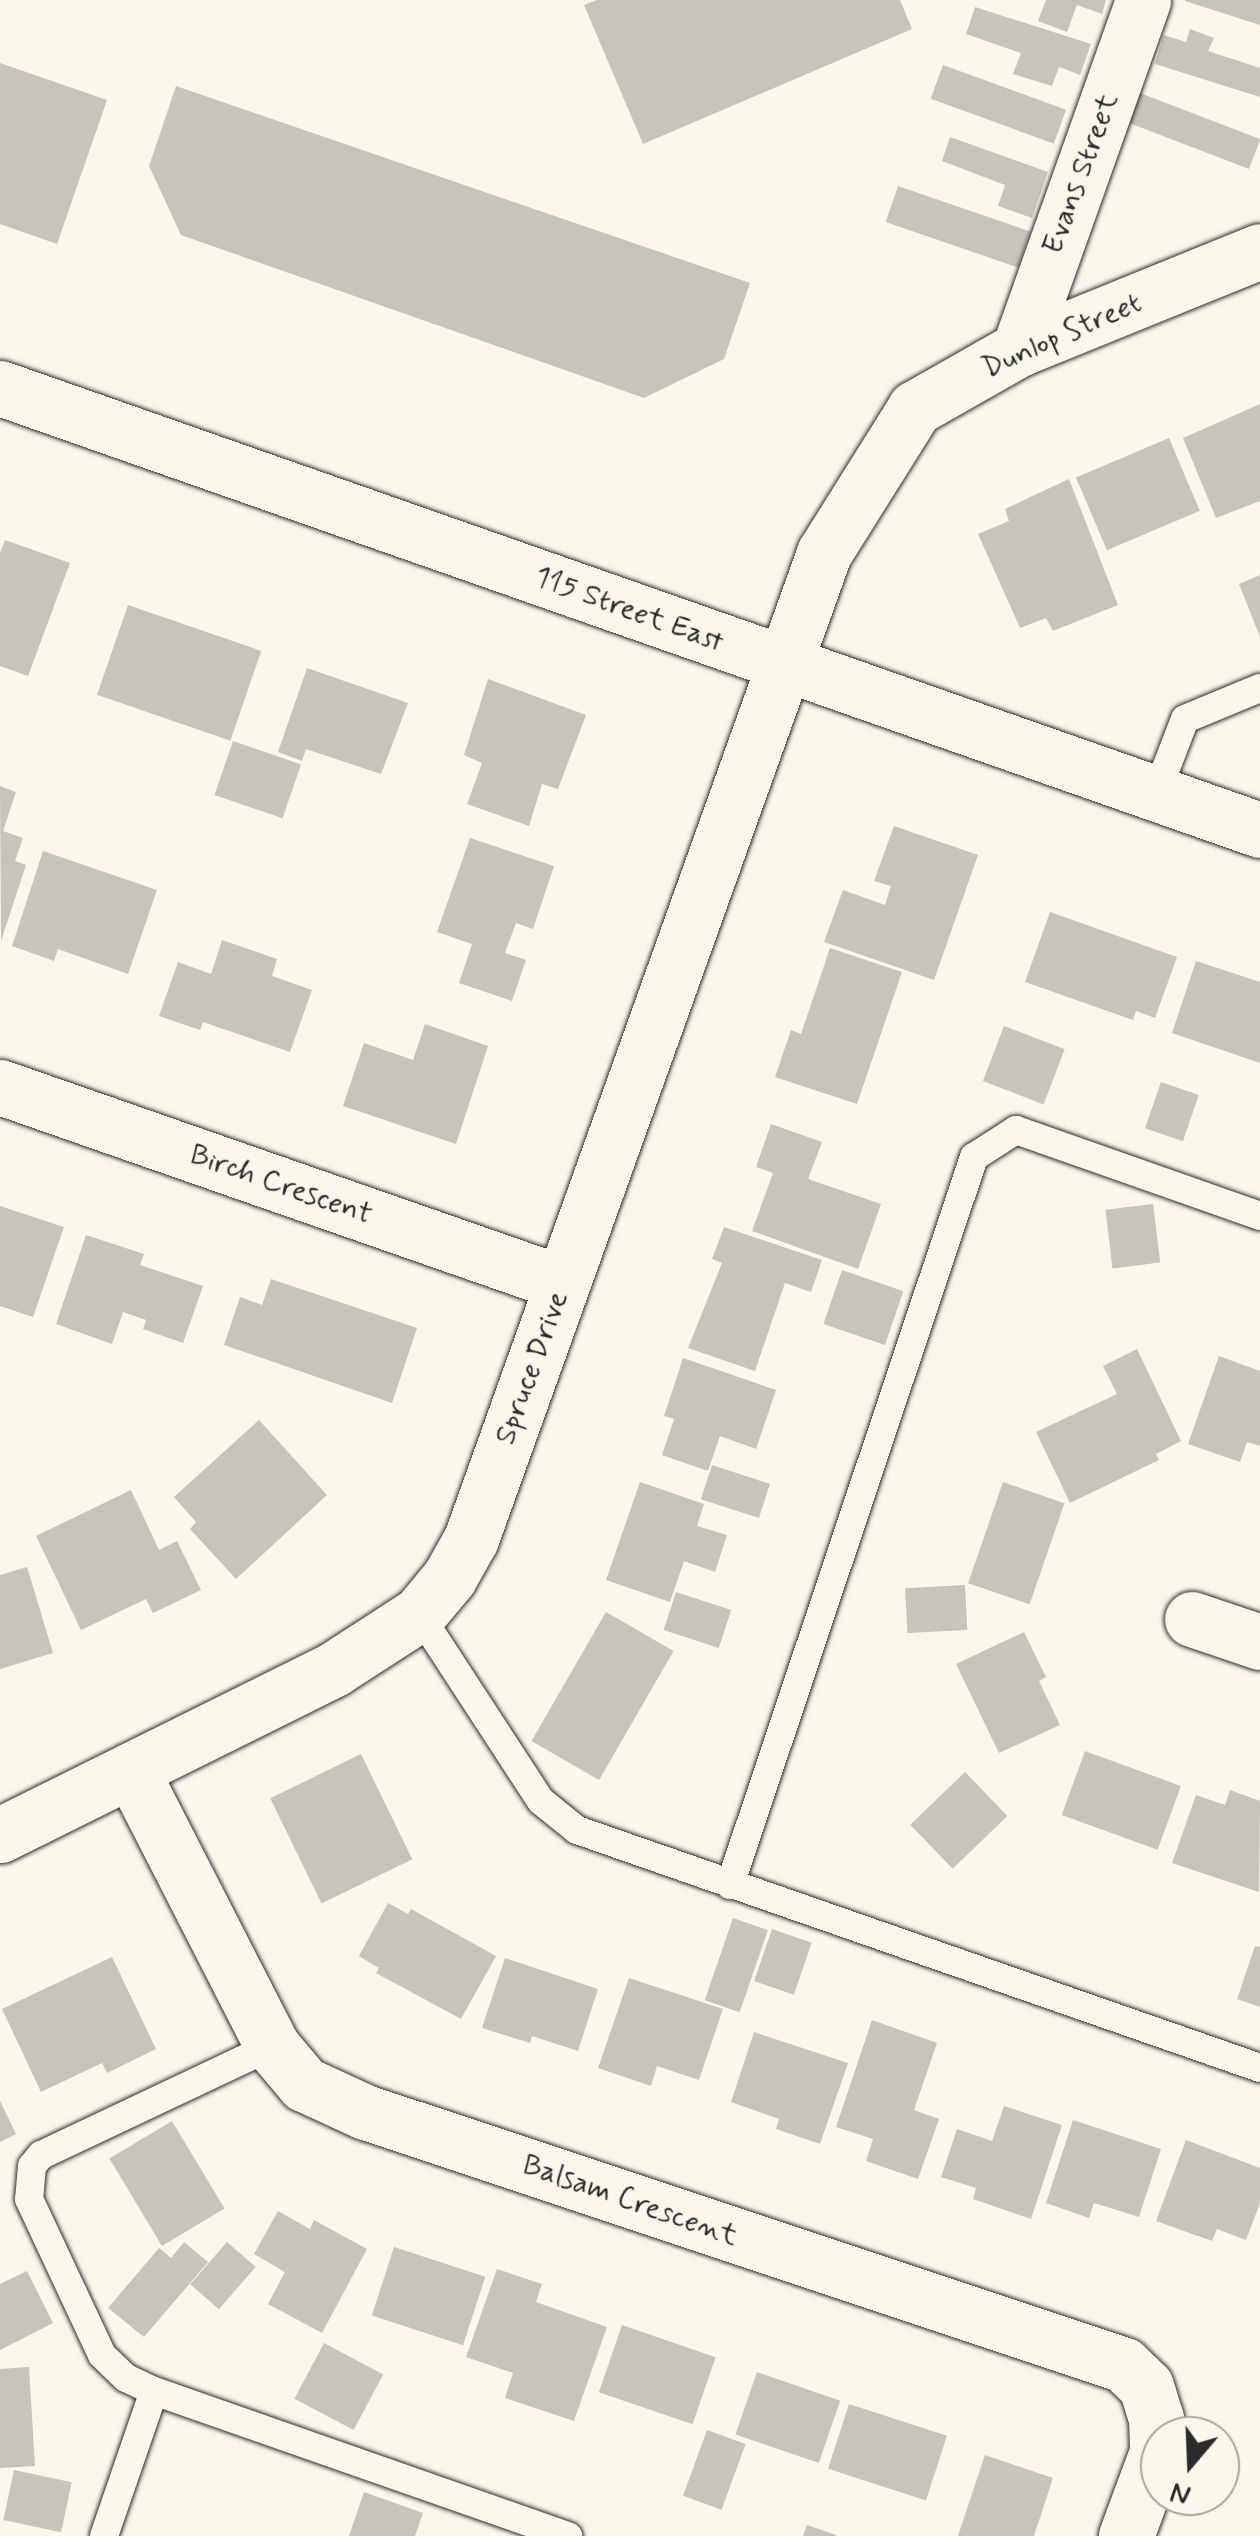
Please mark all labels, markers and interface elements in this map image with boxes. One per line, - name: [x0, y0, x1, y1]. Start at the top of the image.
- street label: Evans Street: [1035, 89, 1127, 259]
- street label: Dunlop Street: [974, 284, 1150, 388]
- street label: 115 Street East: [530, 559, 728, 661]
- street label: Birch Crescent: [185, 1137, 377, 1233]
- street label: Spruce Drive: [488, 1288, 576, 1448]
- street label: Balsam Crescent: [522, 2149, 738, 2253]
- north arrow: [1140, 2416, 1240, 2516]
- text: N: [1166, 2472, 1196, 2513]

